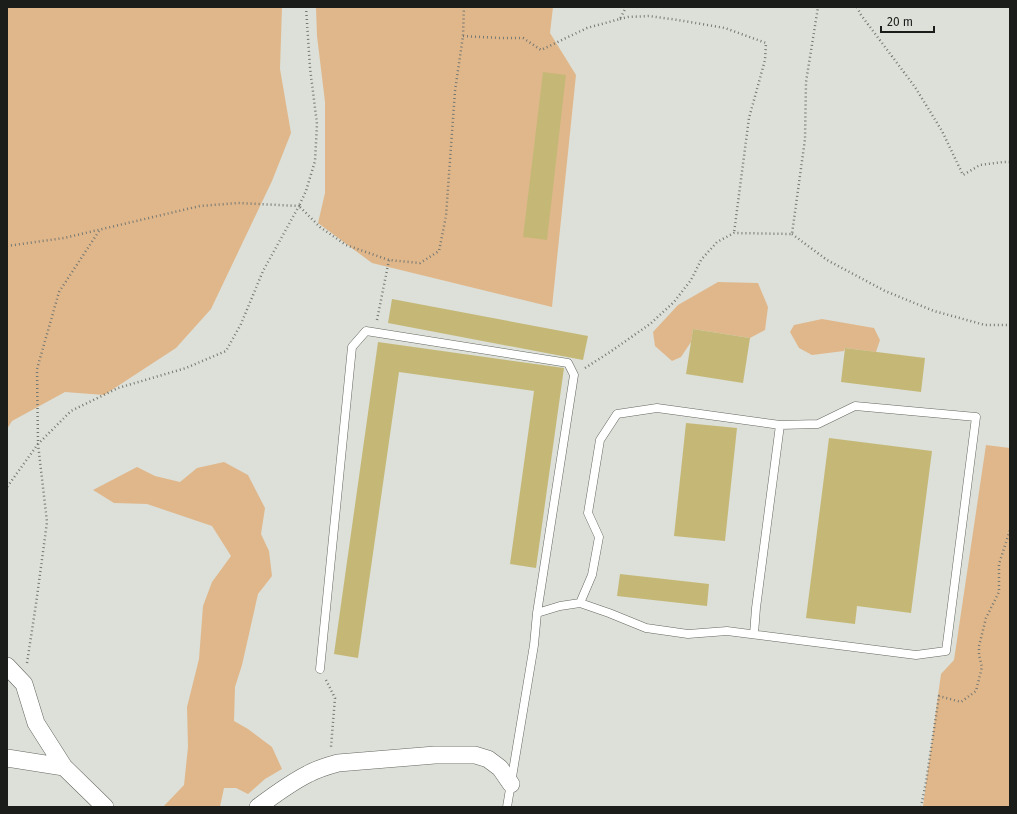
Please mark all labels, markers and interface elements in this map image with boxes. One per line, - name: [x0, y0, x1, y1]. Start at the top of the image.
- scale bar: [881, 8, 934, 34]
- text: 20 m: [887, 15, 913, 29]

